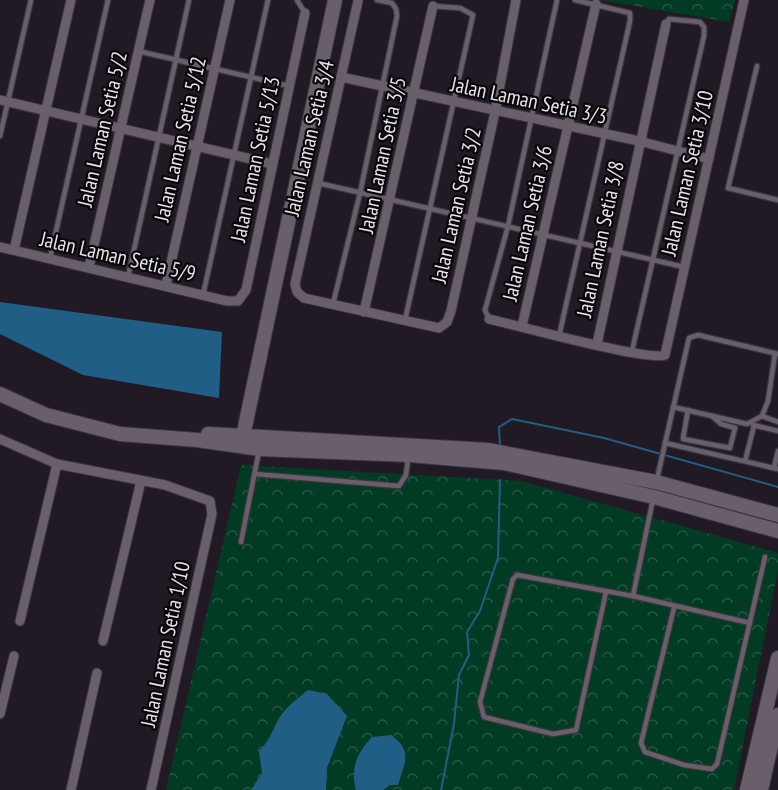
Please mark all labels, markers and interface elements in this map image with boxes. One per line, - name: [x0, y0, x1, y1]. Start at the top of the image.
- street label: Jalan Laman Setia 5/2: [71, 49, 133, 210]
- street label: Jalan Laman Setia 5/12: [148, 54, 212, 225]
- street label: Jalan Laman Setia 3/4: [278, 57, 340, 219]
- street label: Jalan Laman Setia 3/3: [447, 70, 610, 130]
- street label: Jalan Laman Setia 5/13: [224, 74, 286, 245]
- street label: Jalan Laman Setia 3/5: [352, 74, 412, 237]
- street label: Jalan Laman Setia 3/10: [655, 88, 719, 259]
- street label: Jalan Laman Setia 3/2: [425, 125, 487, 286]
- street label: Jalan Laman Setia 3/6: [496, 143, 558, 304]
- street label: Jalan Laman Setia 3/8: [570, 158, 630, 321]
- street label: Jalan Laman Setia 5/9: [37, 225, 198, 287]
- street label: Jalan Laman Setia 1/10: [134, 559, 196, 730]

